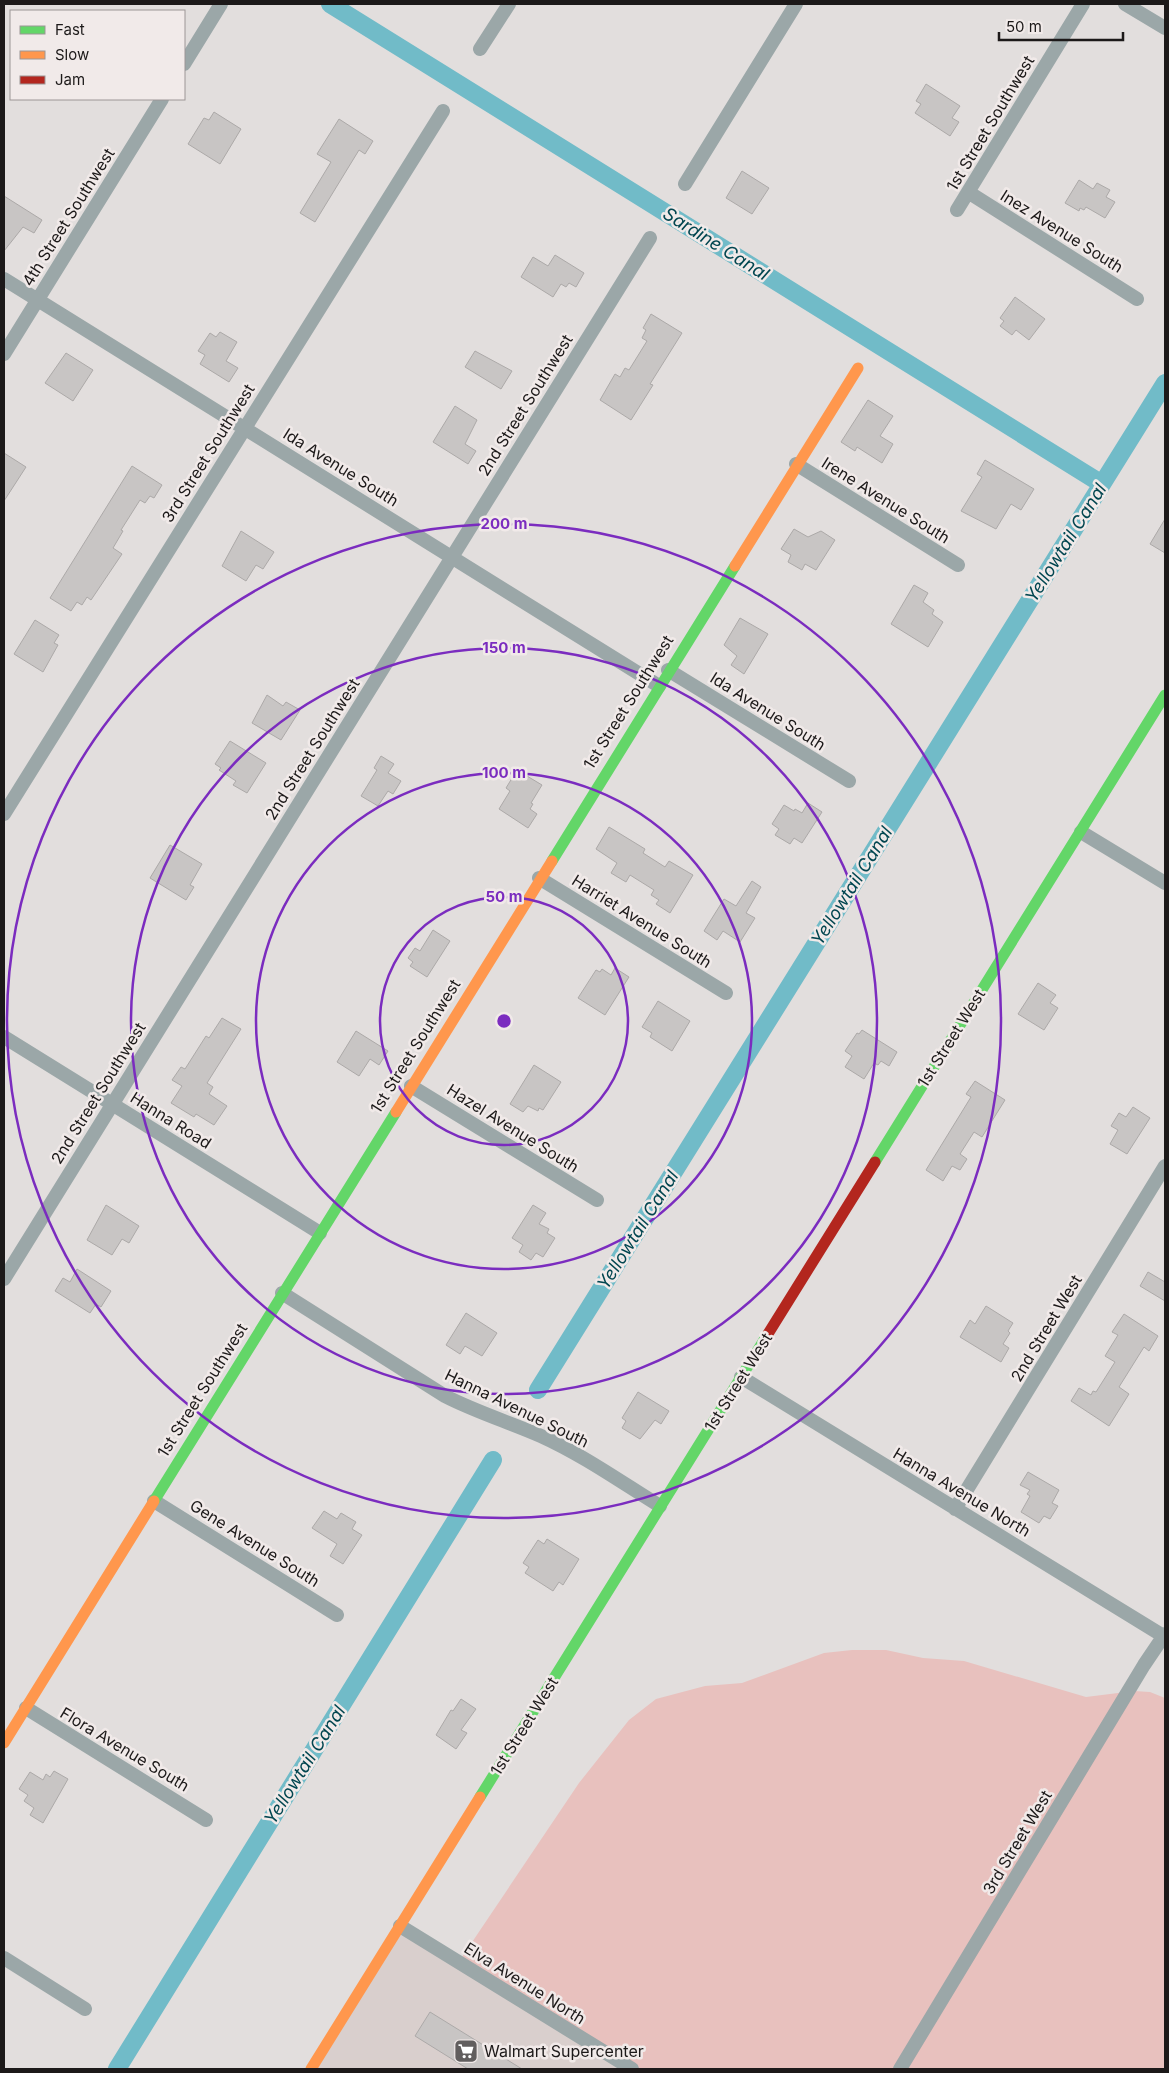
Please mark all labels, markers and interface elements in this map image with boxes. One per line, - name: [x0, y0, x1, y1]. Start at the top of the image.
- legend: [10, 10, 185, 100]
- scale bar: [999, 10, 1123, 42]
- text: 50 m: [1006, 17, 1042, 36]
- text: Fast: [55, 20, 85, 39]
- text: Slow: [55, 45, 89, 64]
- street label: 1st Street Southwest: [942, 52, 1038, 194]
- text: Jam: [55, 70, 85, 89]
- street label: 4th Street Southwest: [17, 144, 119, 290]
- street label: Inez Avenue South: [997, 185, 1127, 277]
- water label: Sardine Canal: [659, 203, 774, 285]
- street label: 2nd Street Southwest: [473, 331, 577, 479]
- street label: 3rd Street Southwest: [157, 380, 259, 526]
- street label: Ida Avenue South: [280, 423, 402, 511]
- street label: Irene Avenue South: [818, 452, 954, 548]
- water label: Yellowtail Canal: [1021, 479, 1111, 606]
- text: 200 m: [481, 514, 527, 533]
- street label: 1st Street Southwest: [579, 631, 677, 773]
- text: 150 m: [482, 638, 526, 657]
- street label: Ida Avenue South: [707, 667, 829, 755]
- street label: 2nd Street Southwest: [260, 675, 364, 823]
- text: 100 m: [482, 763, 526, 782]
- water label: Yellowtail Canal: [807, 822, 897, 949]
- street label: Harriet Avenue South: [568, 870, 716, 972]
- text: 50 m: [486, 887, 522, 906]
- street label: 1st Street Southwest: [366, 975, 464, 1117]
- street label: 1st Street West: [913, 985, 989, 1091]
- centre of rings: [495, 1012, 513, 1030]
- street label: 2nd Street Southwest: [46, 1019, 150, 1167]
- street label: Hazel Avenue South: [443, 1079, 583, 1177]
- street label: Hanna Road: [127, 1087, 215, 1153]
- water label: Yellowtail Canal: [593, 1166, 683, 1293]
- street label: 2nd Street West: [1006, 1271, 1086, 1385]
- street label: 1st Street Southwest: [153, 1319, 251, 1461]
- street label: 1st Street West: [700, 1329, 776, 1435]
- street label: Hanna Avenue South: [442, 1364, 592, 1452]
- street label: Hanna Avenue North: [890, 1443, 1034, 1541]
- street label: Gene Avenue South: [186, 1495, 324, 1591]
- street label: 1st Street West: [486, 1673, 562, 1779]
- water label: Yellowtail Canal: [260, 1701, 350, 1828]
- street label: Flora Avenue South: [57, 1703, 193, 1795]
- street label: 3rd Street West: [978, 1786, 1056, 1898]
- street label: Elva Avenue North: [461, 1938, 589, 2028]
- supermarket icon: Walmart Supercenter: [453, 2038, 479, 2064]
- place label: Walmart Supercenter: [484, 2041, 644, 2061]

